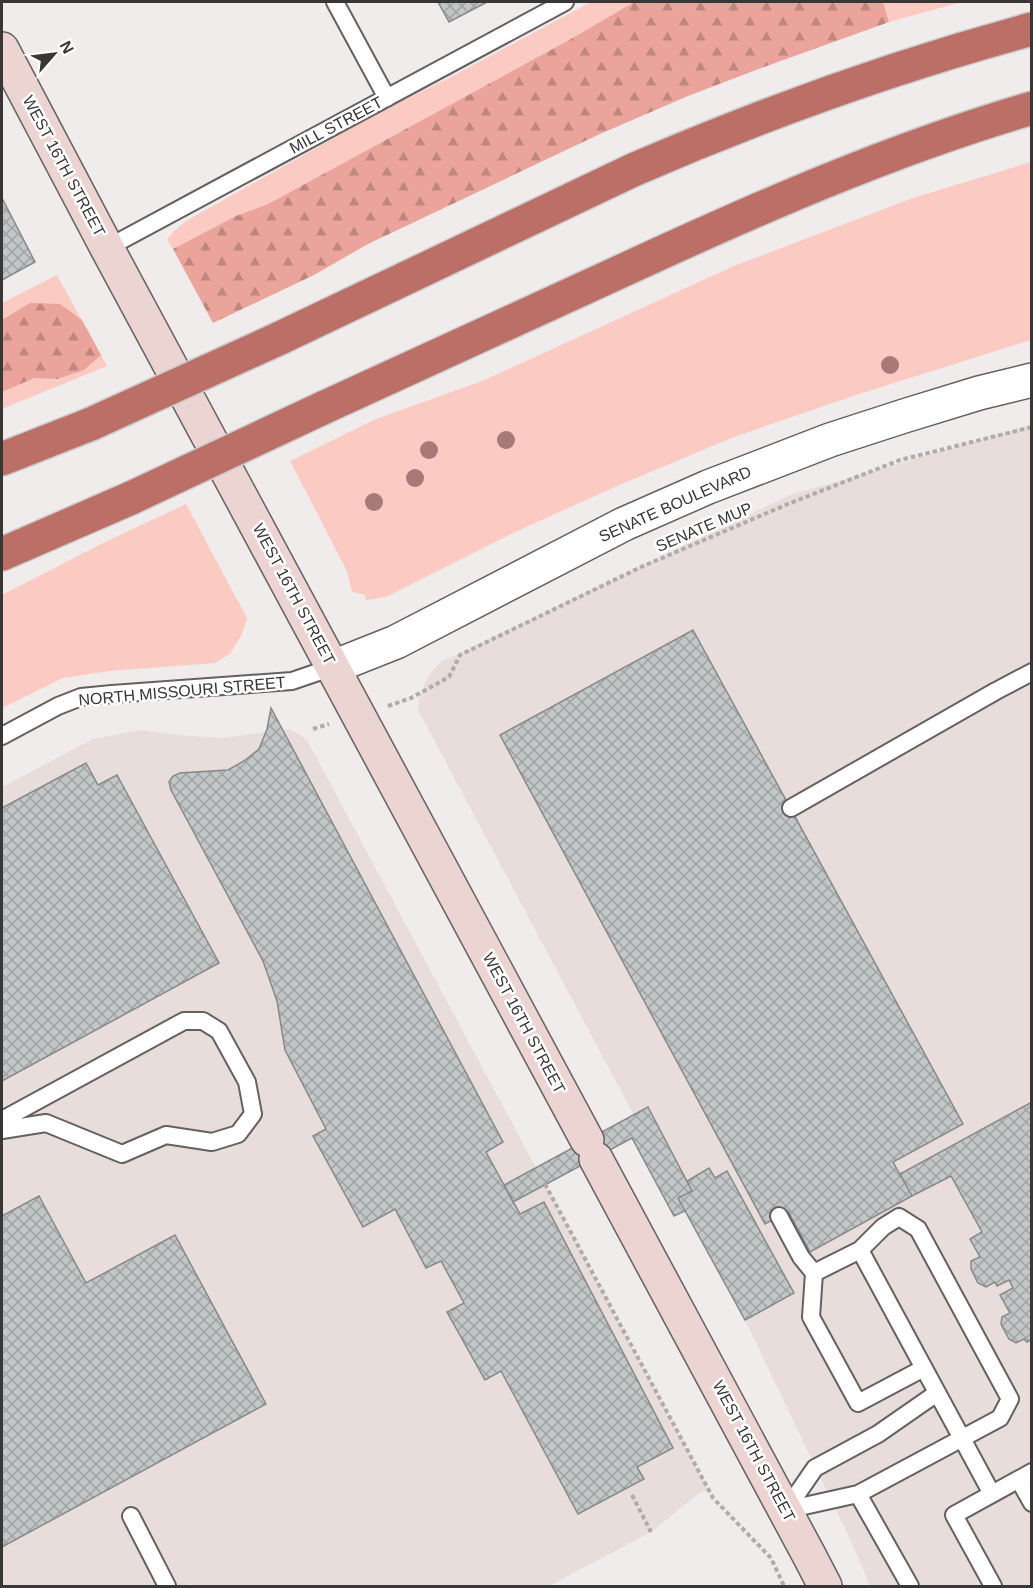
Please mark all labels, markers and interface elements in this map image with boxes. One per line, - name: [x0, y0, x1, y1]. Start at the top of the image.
- north arrow: [24, 24, 84, 84]
- text: N: [57, 38, 77, 56]
- street label: WEST 16TH STREET: [20, 93, 108, 240]
- street label: MILL STREET: [287, 93, 385, 157]
- street label: SENATE BOULEVARD: [596, 463, 754, 545]
- street label: SENATE MUP: [653, 499, 755, 555]
- street label: WEST 16TH STREET: [250, 521, 338, 668]
- street label: NORTH MISSOURI STREET: [78, 673, 286, 709]
- street label: WEST 16TH STREET: [480, 950, 568, 1097]
- street label: WEST 16TH STREET: [710, 1378, 798, 1525]

